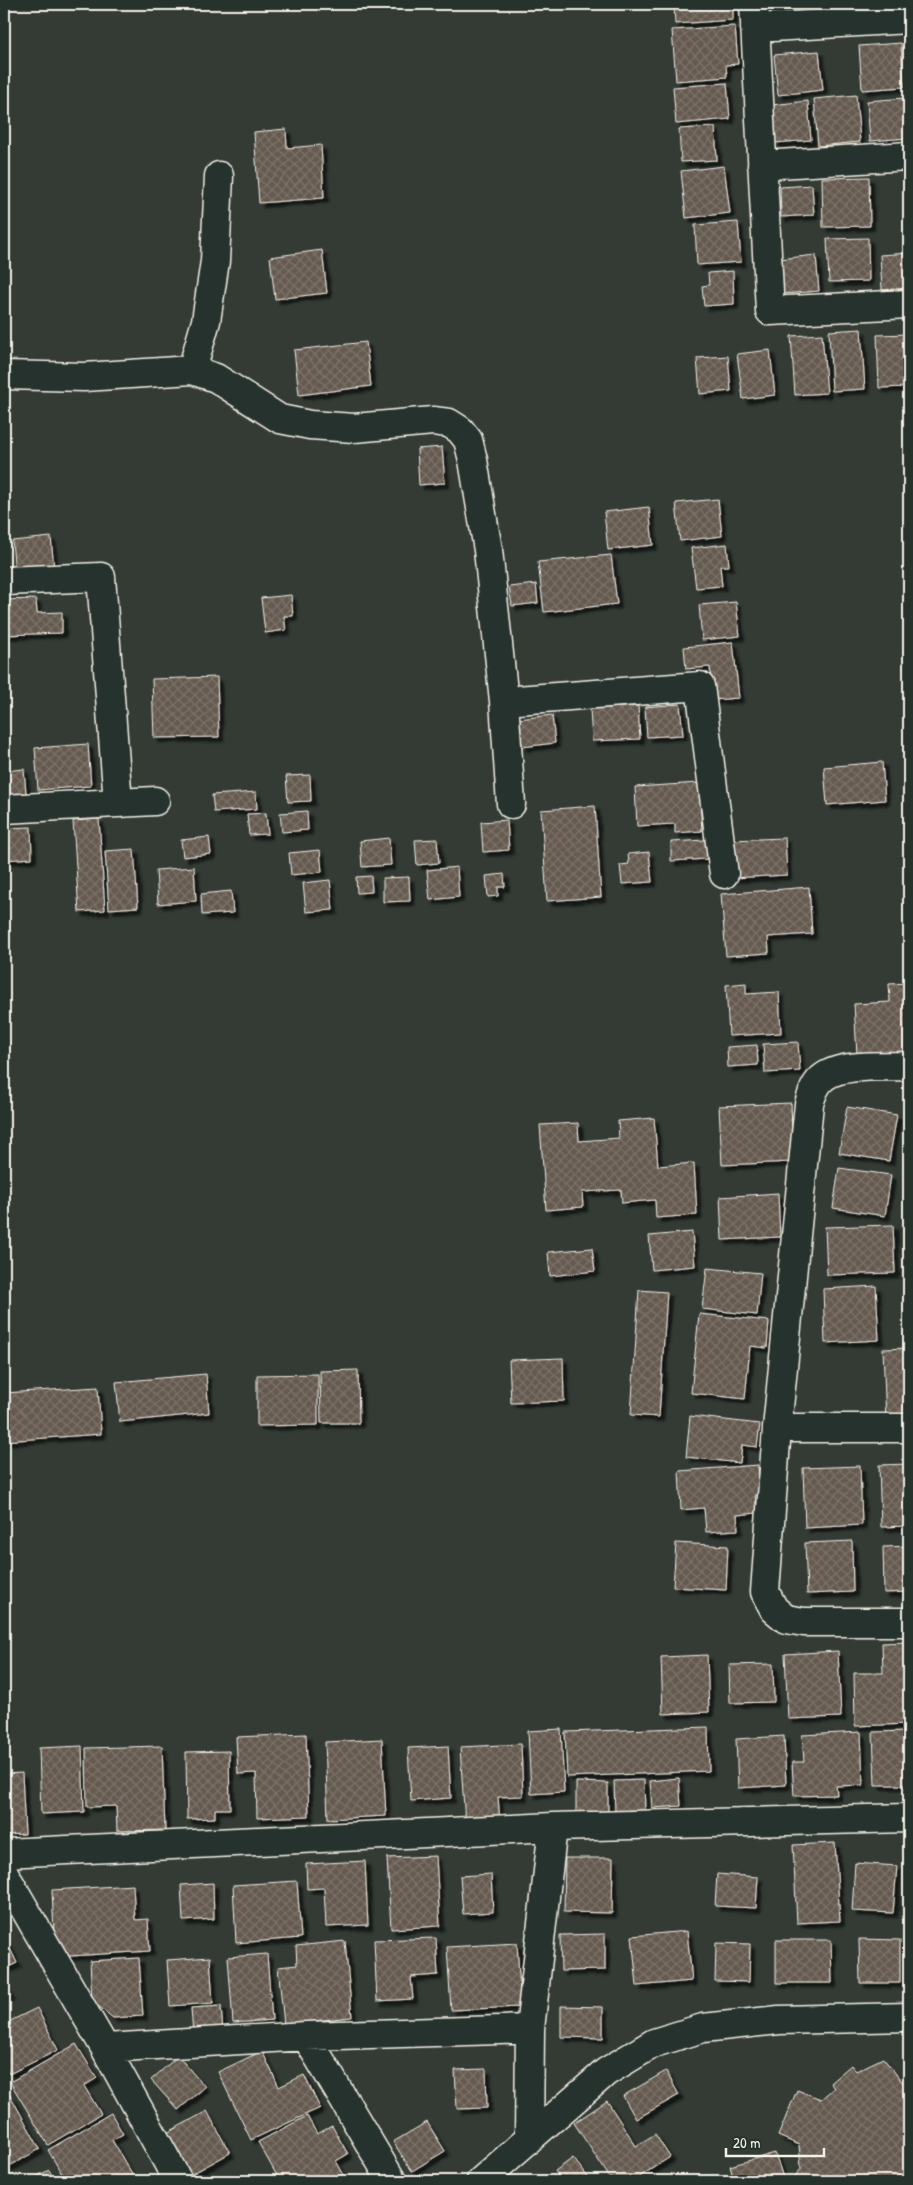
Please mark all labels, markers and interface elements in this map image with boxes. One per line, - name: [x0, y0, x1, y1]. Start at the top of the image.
- scale bar: [726, 2125, 823, 2157]
- text: 20 m: [733, 2132, 760, 2153]

